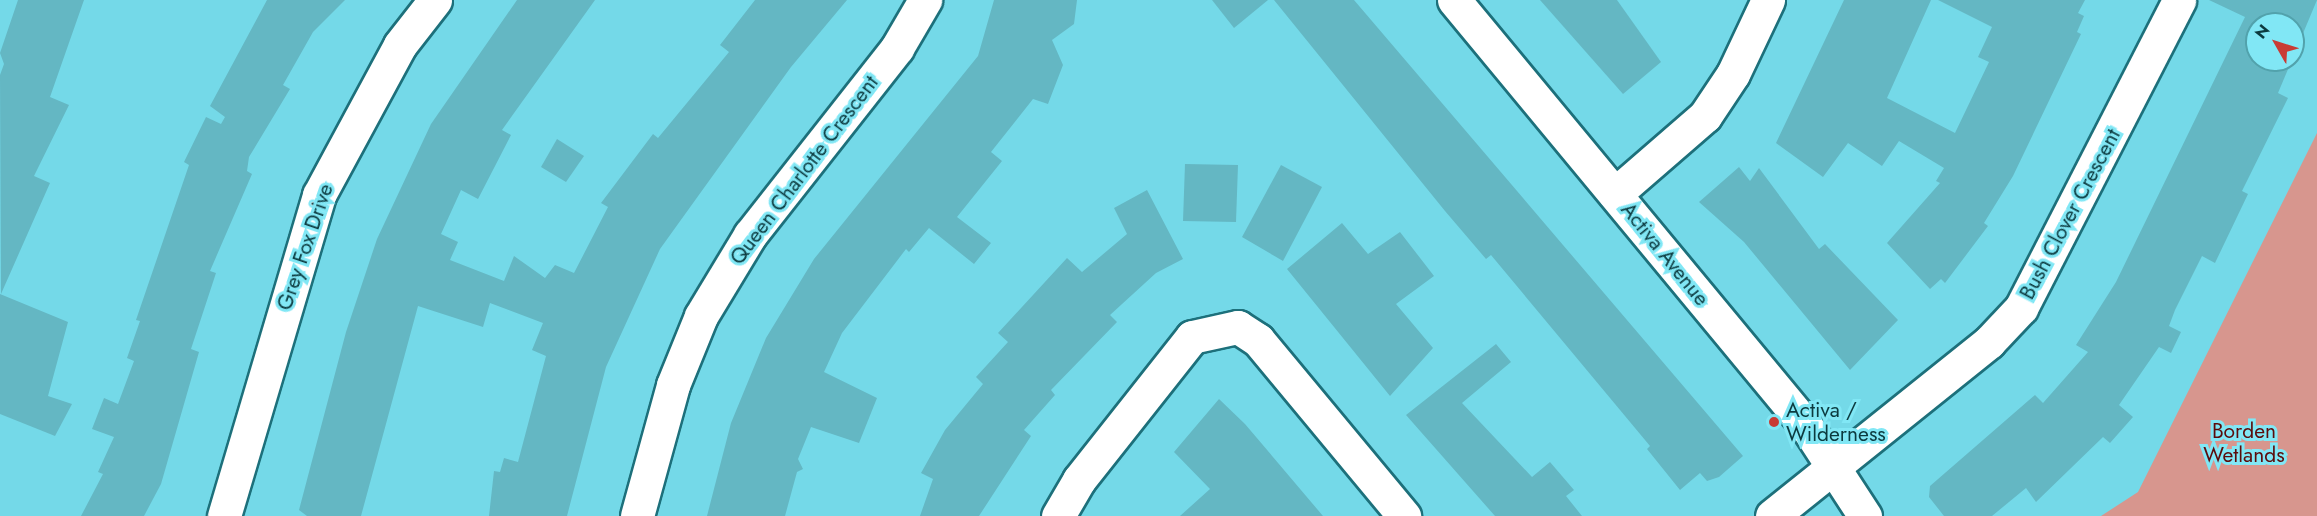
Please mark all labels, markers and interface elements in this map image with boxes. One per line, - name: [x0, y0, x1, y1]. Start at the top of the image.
- north arrow: [2245, 12, 2305, 72]
- text: N: [2249, 19, 2275, 44]
- street label: Queen Charlotte Crescent: [725, 70, 883, 270]
- street label: Bush Clover Crescent: [2014, 124, 2126, 304]
- street label: Grey Fox Drive: [272, 180, 338, 314]
- street label: Activa Avenue: [1616, 197, 1714, 311]
- place label: Activa / Wilderness: [1786, 397, 1886, 447]
- marker: Activa / Wilderness: [1767, 415, 1781, 429]
- park label: Borden Wetlands: [2203, 418, 2285, 468]

